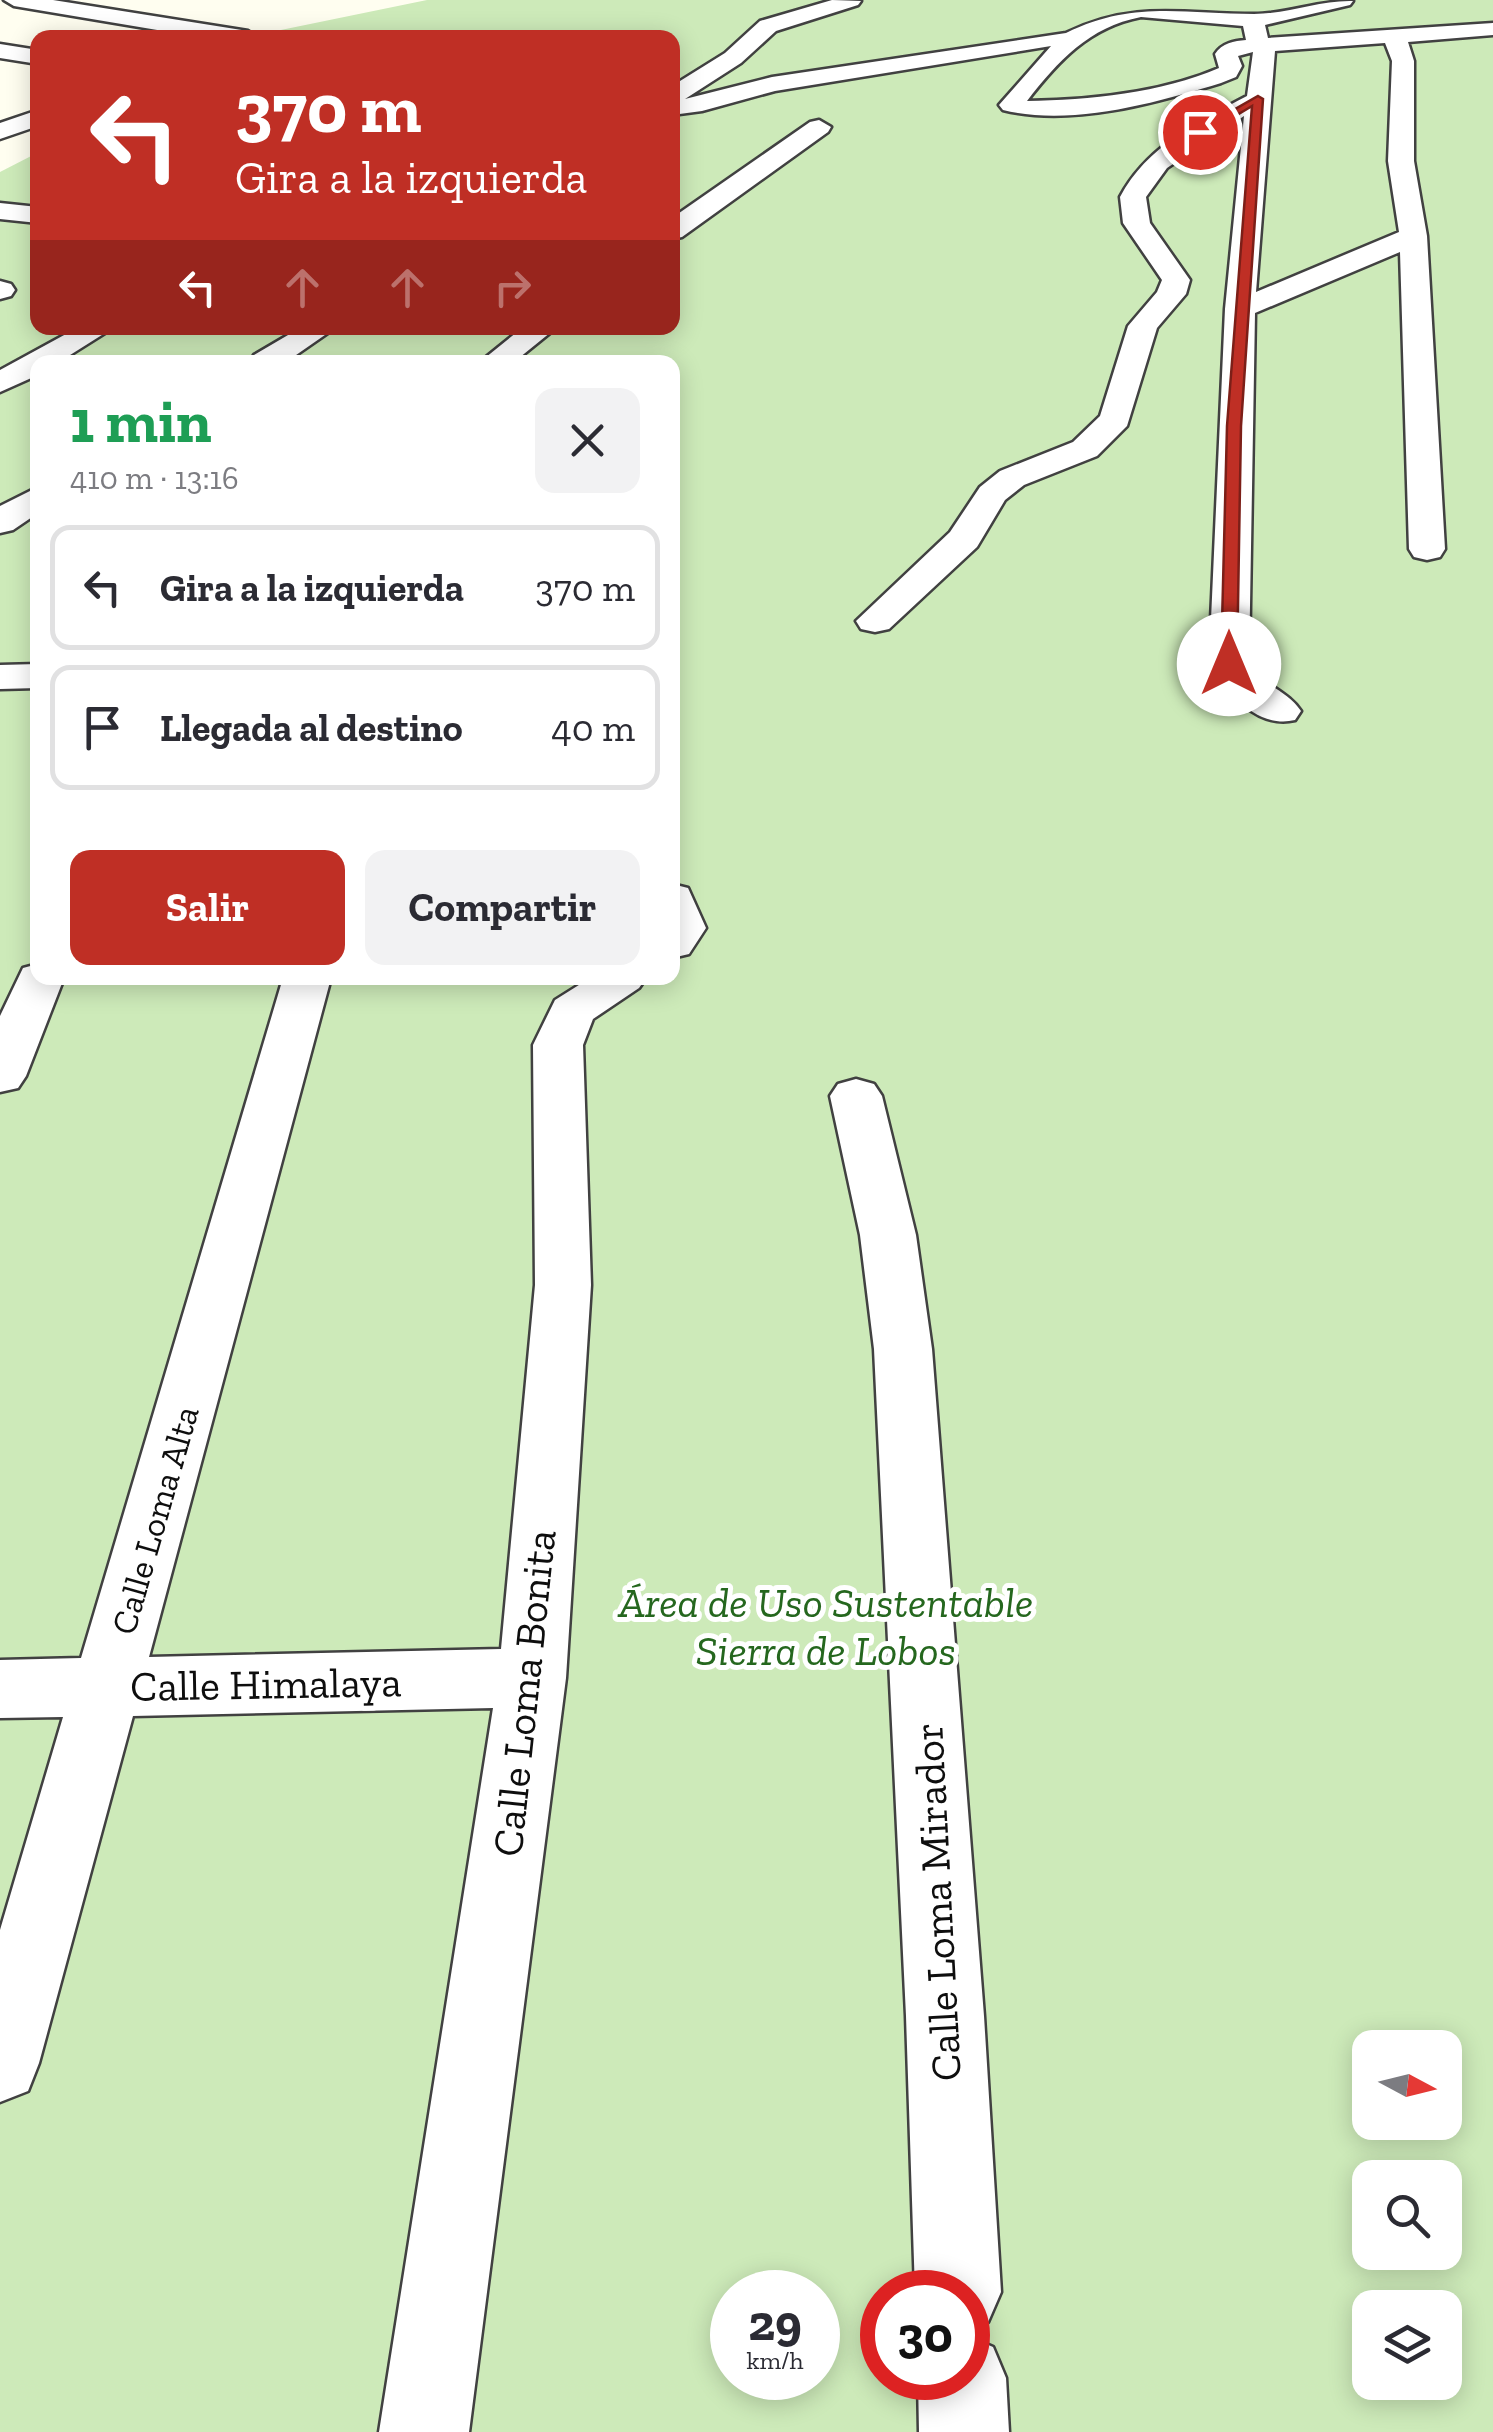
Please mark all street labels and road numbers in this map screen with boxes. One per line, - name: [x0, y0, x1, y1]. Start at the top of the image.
- street label: Calle Loma Alta: [102, 1401, 208, 1639]
- street label: Calle Loma Bonita: [481, 1527, 567, 1859]
- street label: Calle Himalaya: [130, 1656, 402, 1712]
- street label: Calle Loma Mirador: [902, 1722, 972, 2082]

